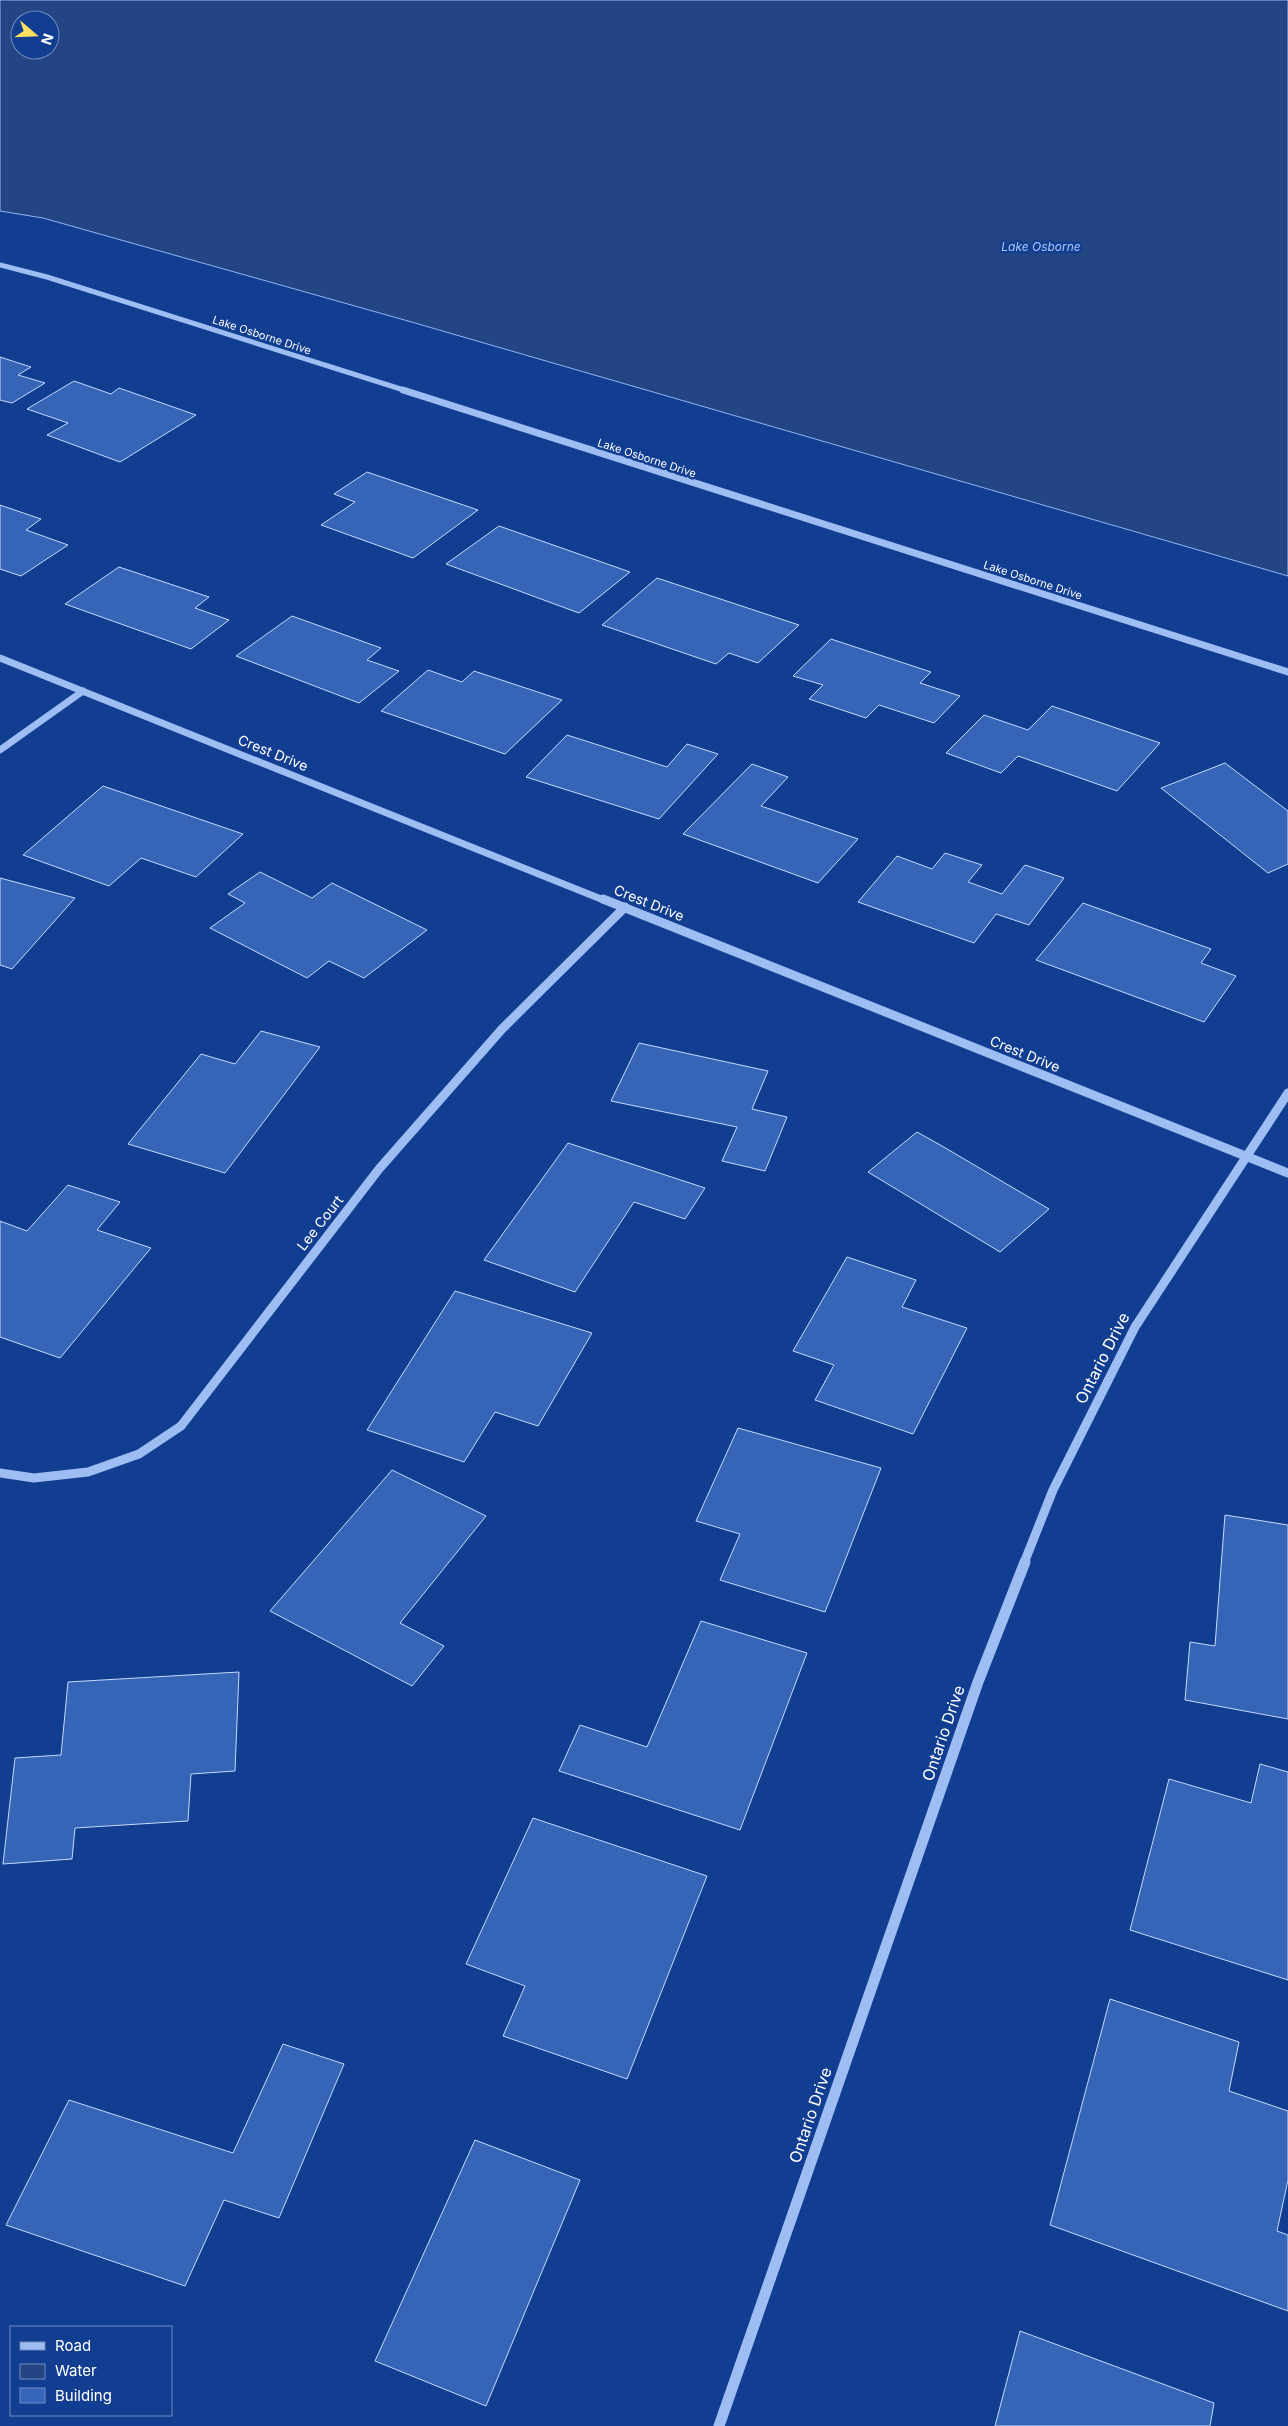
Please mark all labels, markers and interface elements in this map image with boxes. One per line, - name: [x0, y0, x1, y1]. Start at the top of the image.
- north arrow: [10, 10, 60, 60]
- text: N: [38, 32, 58, 47]
- water label: Lake Osborne: [1001, 239, 1081, 254]
- street label: Lake Osborne Drive: [211, 312, 313, 358]
- street label: Lake Osborne Drive: [596, 435, 698, 481]
- street label: Lake Osborne Drive: [982, 557, 1084, 603]
- street label: Crest Drive: [236, 731, 311, 774]
- street label: Crest Drive: [612, 881, 687, 924]
- street label: Crest Drive: [988, 1032, 1063, 1075]
- street label: Lee Court: [293, 1191, 347, 1254]
- street label: Ontario Drive: [1070, 1309, 1134, 1407]
- street label: Ontario Drive: [917, 1682, 969, 1784]
- street label: Ontario Drive: [784, 2064, 836, 2166]
- legend: [10, 2326, 172, 2416]
- text: Road: [55, 2336, 91, 2355]
- text: Water: [55, 2361, 97, 2380]
- text: Building: [55, 2386, 112, 2405]

